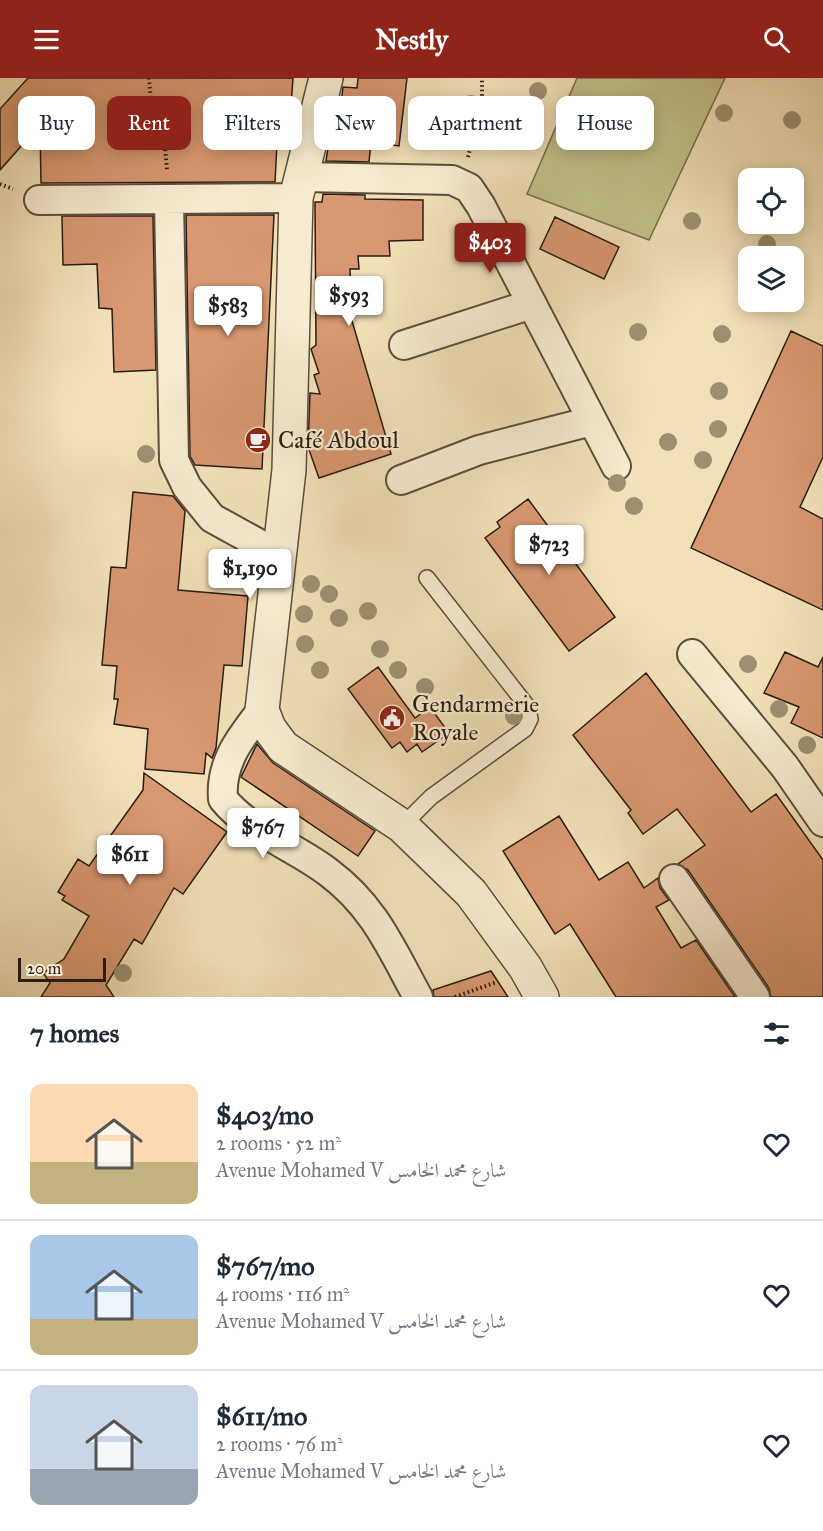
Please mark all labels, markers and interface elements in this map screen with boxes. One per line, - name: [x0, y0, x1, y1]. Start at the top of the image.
- icon: menu: [30, 23, 63, 56]
- text: Nestly: [375, 23, 448, 56]
- icon: search: [760, 23, 793, 56]
- chip: Buy: [18, 96, 95, 150]
- chip: Rent: [107, 96, 191, 150]
- chip: Filters: [203, 96, 302, 150]
- chip: New: [314, 96, 396, 150]
- chip: Apartment: [408, 96, 544, 150]
- chip: House: [556, 96, 654, 150]
- map controls: [738, 168, 804, 312]
- button: locate: [738, 168, 804, 234]
- pin: $403: [454, 223, 526, 274]
- text: $403: [469, 230, 511, 254]
- button: layers: [738, 246, 804, 312]
- pin: $593: [313, 276, 385, 327]
- text: $593: [329, 283, 369, 307]
- pin: $583: [192, 286, 264, 337]
- text: $583: [208, 293, 248, 317]
- cafe icon: Café Abdoul: [243, 425, 273, 455]
- place label: Café Abdoul: [278, 425, 399, 455]
- pin: $723: [513, 525, 585, 576]
- text: $723: [529, 532, 569, 556]
- pin: $1,190: [201, 549, 299, 600]
- text: $1,190: [222, 556, 278, 580]
- place label: Gendarmerie Royale: [412, 689, 539, 747]
- public building icon: Gendarmerie Royale: [377, 703, 407, 733]
- pin: $767: [227, 808, 299, 859]
- text: $767: [241, 815, 285, 839]
- pin: $611: [94, 835, 166, 886]
- text: $611: [111, 842, 149, 866]
- scale bar: [18, 955, 106, 982]
- text: 20 m: [27, 959, 61, 978]
- text: 7 homes: [30, 1017, 119, 1049]
- icon: filters: [760, 1017, 793, 1050]
- text: $403/mo: [216, 1099, 314, 1131]
- icon: home: [78, 1108, 150, 1180]
- icon: heart: [760, 1128, 793, 1161]
- text: 2 rooms · 52 m²: [216, 1131, 341, 1155]
- text: Avenue Mohamed V شارع محمد الخامس: [216, 1158, 506, 1182]
- text: $767/mo: [216, 1250, 315, 1282]
- icon: home: [78, 1259, 150, 1331]
- icon: heart: [760, 1279, 793, 1312]
- text: 4 rooms · 116 m²: [216, 1282, 349, 1306]
- text: Avenue Mohamed V شارع محمد الخامس: [216, 1309, 506, 1333]
- text: $611/mo: [216, 1400, 307, 1432]
- icon: home: [78, 1409, 150, 1481]
- icon: heart: [760, 1429, 793, 1462]
- text: 2 rooms · 76 m²: [216, 1432, 343, 1456]
- text: Avenue Mohamed V شارع محمد الخامس: [216, 1459, 506, 1483]

